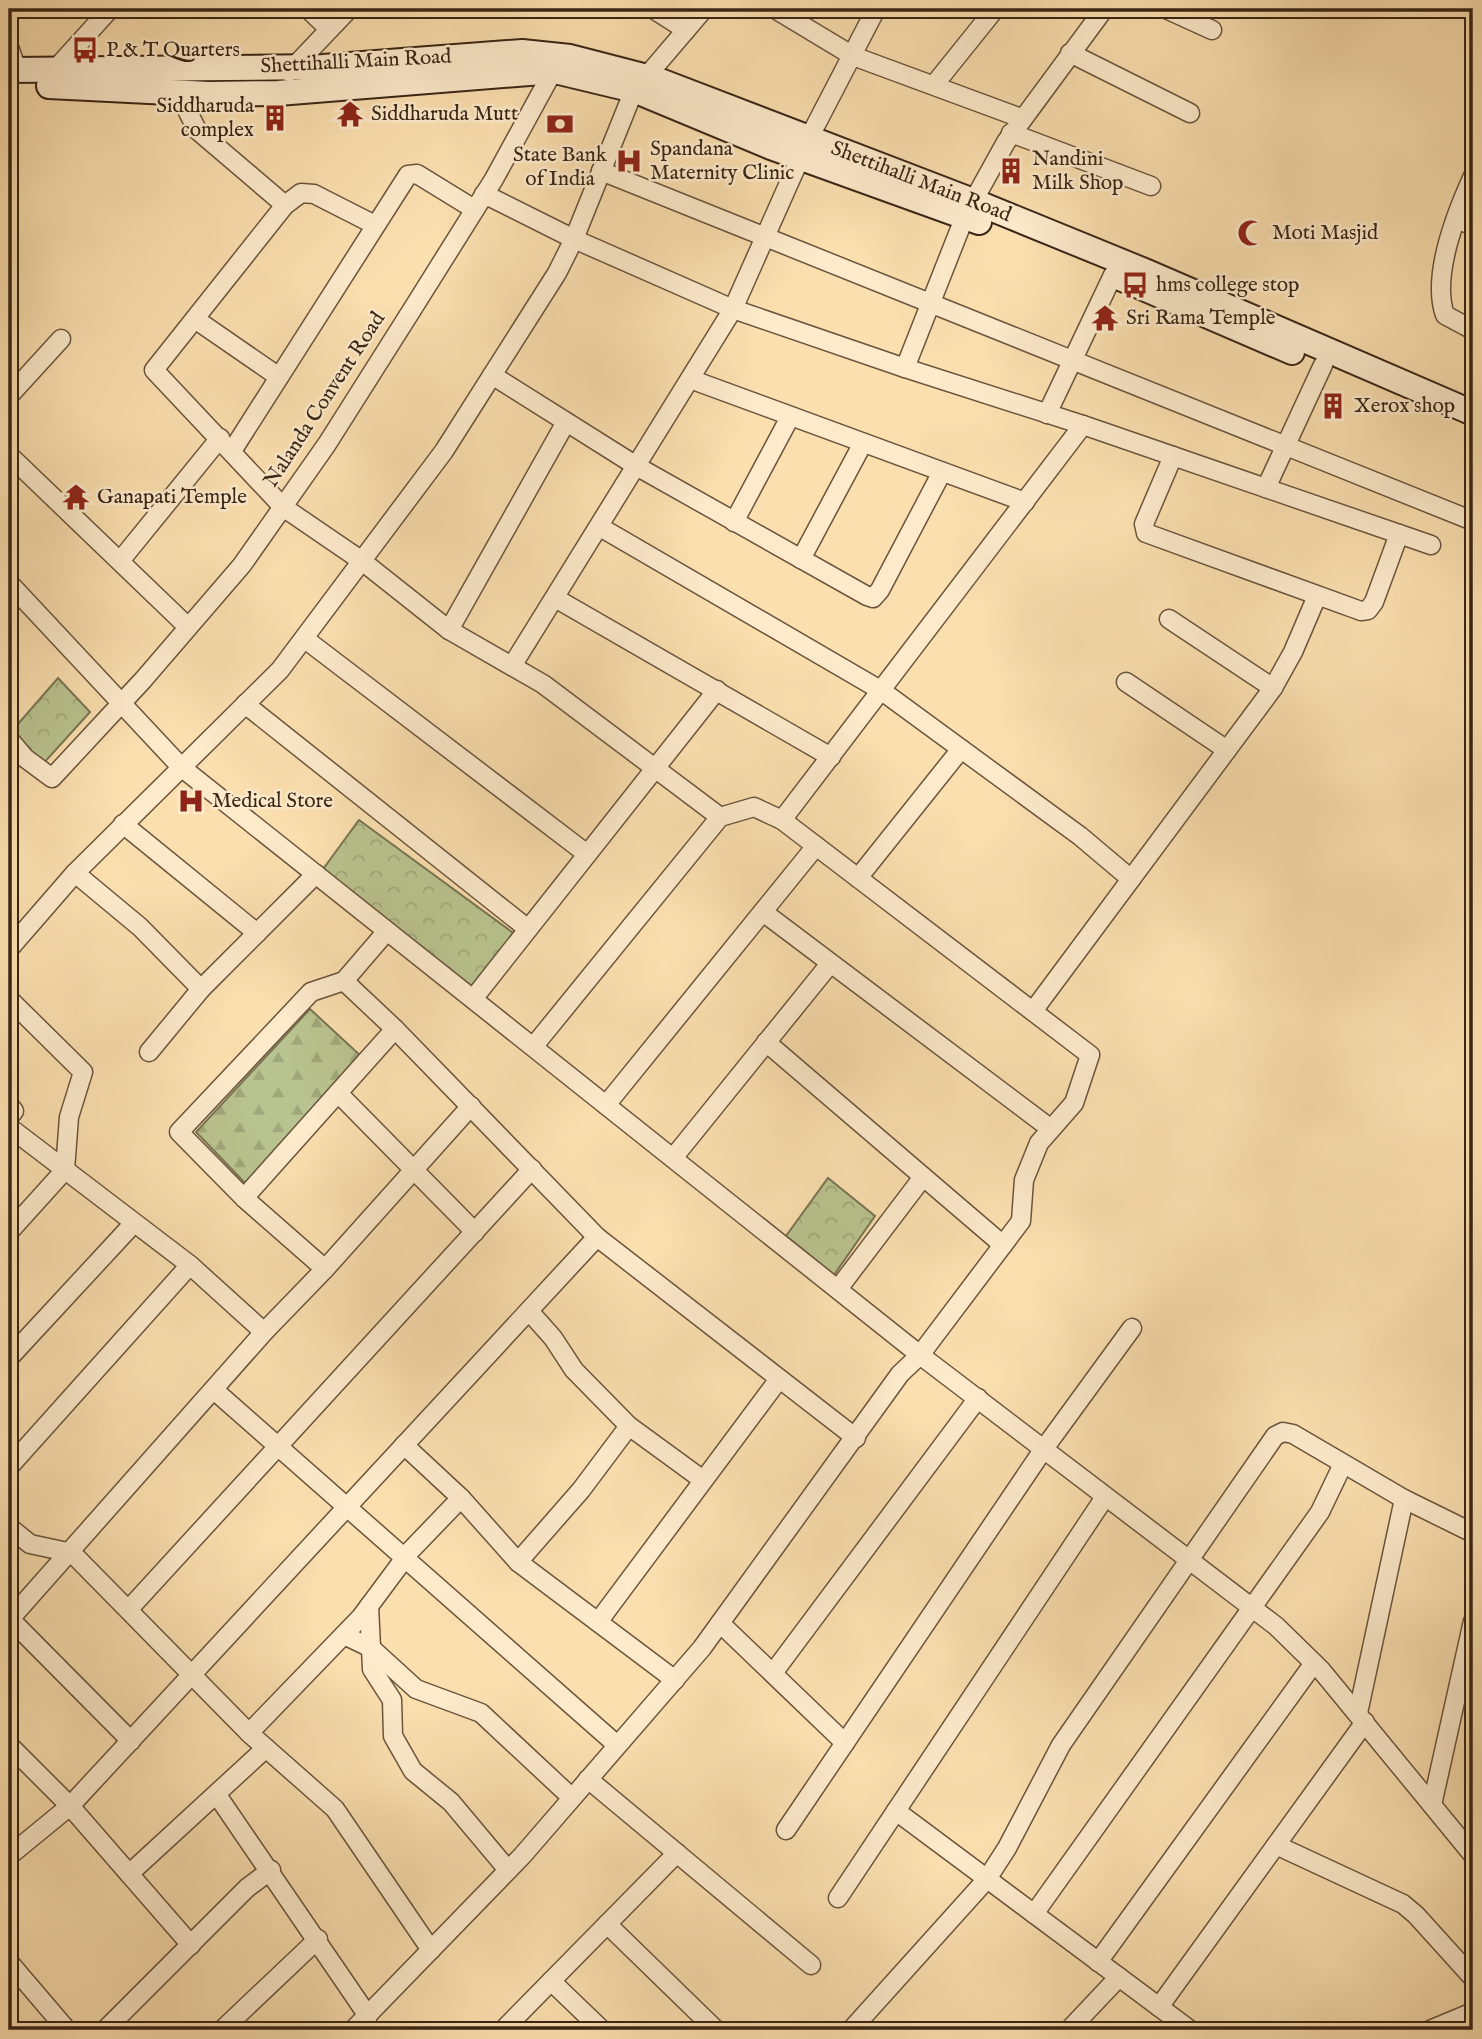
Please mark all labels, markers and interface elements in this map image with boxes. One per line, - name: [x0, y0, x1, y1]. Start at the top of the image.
- bus stop icon: P & T Quarters: [70, 35, 100, 65]
- place label: P & T Quarters: [106, 37, 240, 64]
- street label: Shettihalli Main Road: [260, 43, 453, 80]
- place label: Siddharuda complex: [156, 93, 255, 144]
- temple icon: Siddharuda Mutt: [335, 99, 365, 129]
- place label: Siddharuda Mutt: [371, 101, 518, 128]
- building icon: Siddharuda complex: [260, 103, 290, 133]
- bank icon: State Bank of India: [545, 109, 575, 139]
- street label: Shettihalli Main Road: [827, 135, 1016, 229]
- place label: Spandana Maternity Clinic: [650, 136, 794, 187]
- place label: State Bank of India: [513, 142, 608, 193]
- hospital icon: Spandana Maternity Clinic: [614, 146, 644, 176]
- place label: Nandini Milk Shop: [1032, 146, 1124, 197]
- building icon: Nandini Milk Shop: [996, 156, 1026, 186]
- mosque icon: Moti Masjid: [1236, 218, 1266, 248]
- place label: Moti Masjid: [1272, 220, 1379, 247]
- bus stop icon: hms college stop: [1120, 270, 1150, 300]
- place label: hms college stop: [1156, 272, 1300, 299]
- temple icon: Sri Rama Temple: [1090, 303, 1120, 333]
- place label: Sri Rama Temple: [1126, 305, 1276, 332]
- street label: Nalanda Convent Road: [258, 306, 392, 493]
- building icon: Xerox shop: [1318, 391, 1348, 421]
- place label: Xerox shop: [1354, 393, 1455, 420]
- temple icon: Ganapati Temple: [61, 482, 91, 512]
- place label: Ganapati Temple: [97, 484, 247, 511]
- hospital icon: Medical Store: [176, 786, 206, 816]
- place label: Medical Store: [212, 788, 333, 815]

